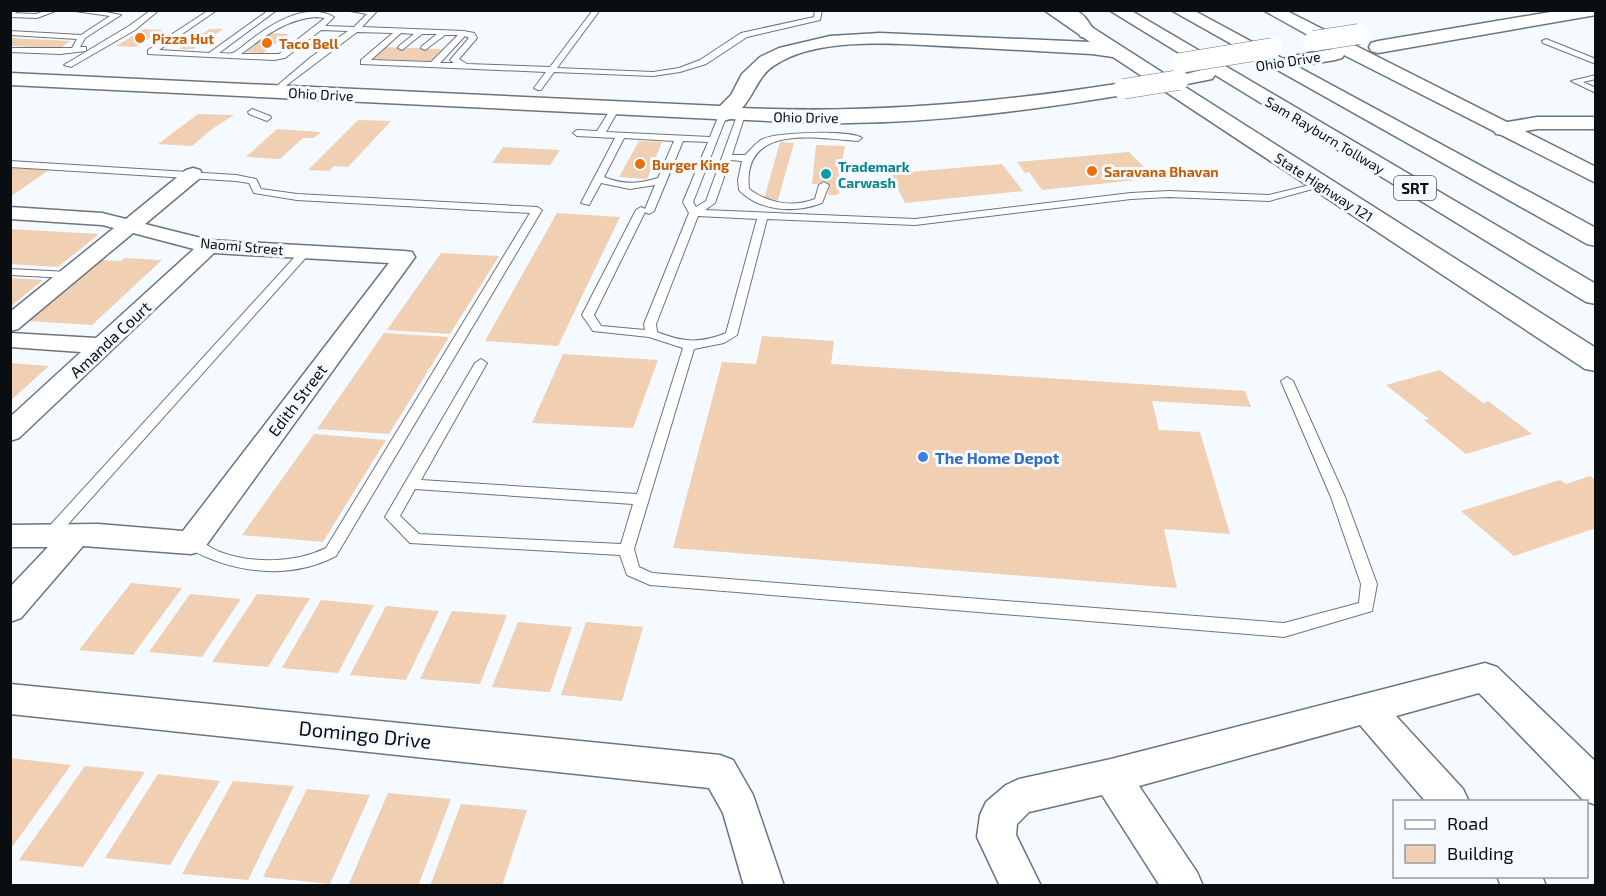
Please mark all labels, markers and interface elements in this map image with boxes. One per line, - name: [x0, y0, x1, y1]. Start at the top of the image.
- place label: Pizza Hut: [152, 30, 214, 47]
- marker: Pizza Hut: [133, 31, 147, 45]
- place label: Taco Bell: [279, 35, 339, 52]
- marker: Taco Bell: [260, 36, 274, 50]
- street label: Ohio Drive: [1254, 47, 1322, 75]
- street label: Ohio Drive: [288, 84, 354, 104]
- street label: Sam Rayburn Tollway: [1262, 93, 1388, 178]
- street label: Ohio Drive: [773, 108, 839, 126]
- street label: State Highway 121: [1272, 149, 1376, 225]
- place label: Burger King: [652, 156, 729, 173]
- marker: Burger King: [633, 157, 647, 171]
- place label: Trademark Carwash: [838, 158, 910, 191]
- place label: Saravana Bhavan: [1104, 163, 1219, 180]
- marker: Saravana Bhavan: [1085, 164, 1099, 178]
- marker: Trademark Carwash: [819, 167, 833, 181]
- road number: SRT: [1394, 176, 1436, 200]
- street label: Naomi Street: [200, 234, 284, 258]
- street label: Amanda Court: [66, 297, 154, 381]
- street label: Edith Street: [264, 360, 330, 440]
- place label: The Home Depot: [935, 448, 1060, 467]
- marker: The Home Depot: [916, 450, 930, 464]
- street label: Domingo Drive: [298, 715, 432, 753]
- legend: [1393, 800, 1588, 878]
- text: Road: [1447, 812, 1488, 834]
- text: Building: [1447, 842, 1514, 864]

